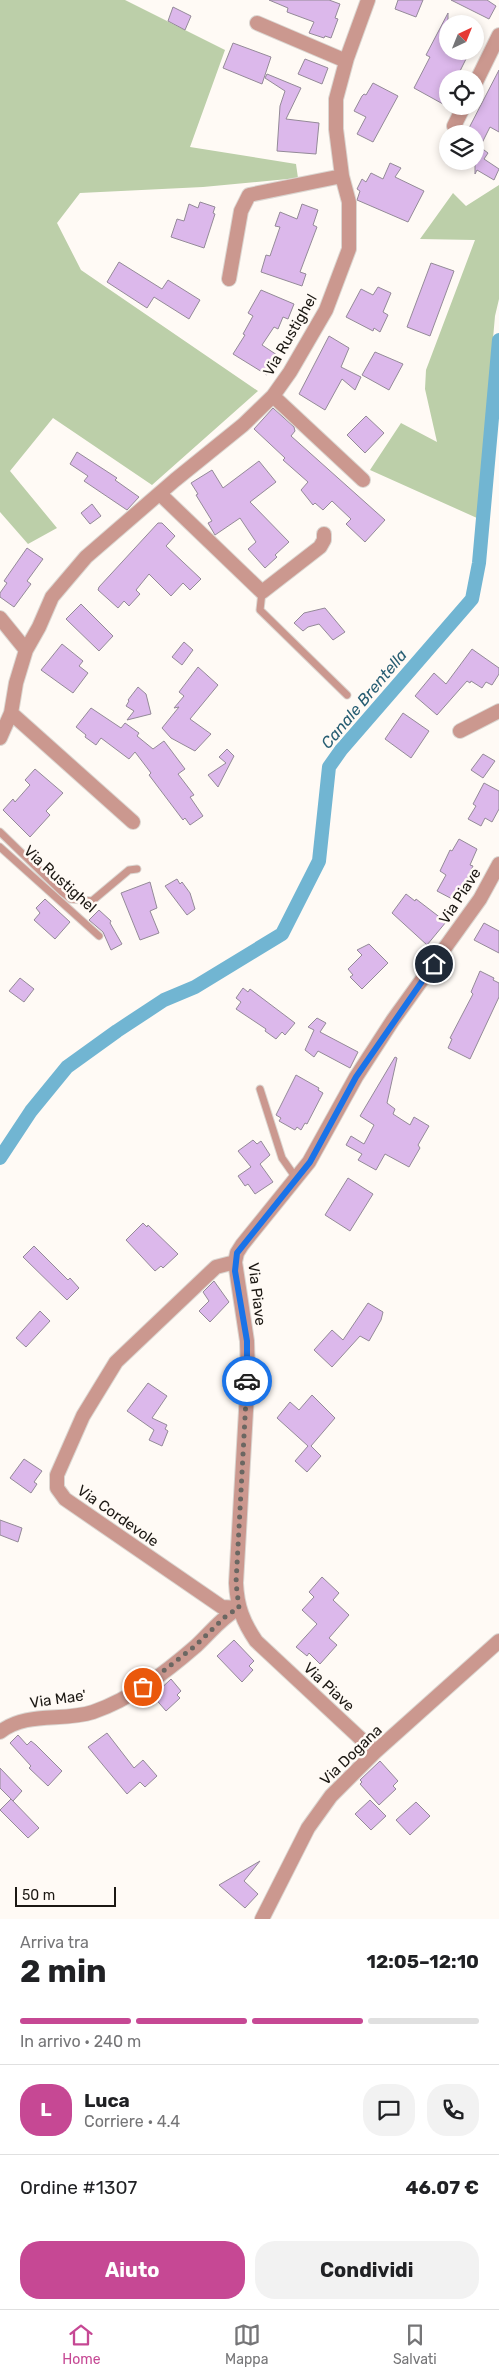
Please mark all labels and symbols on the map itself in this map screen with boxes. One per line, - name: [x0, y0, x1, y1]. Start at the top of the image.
- north arrow: [439, 15, 484, 60]
- street label: Via Rustighel: [259, 291, 321, 379]
- water label: Canale Brentella: [317, 646, 411, 752]
- street label: Via Rustighel: [20, 842, 100, 916]
- street label: Via Piave: [435, 865, 485, 927]
- pin: [413, 943, 455, 985]
- street label: Via Piave: [244, 1262, 270, 1326]
- courier: [222, 1356, 272, 1406]
- street label: Via Cordevole: [74, 1481, 162, 1551]
- street label: Via Piave: [300, 1659, 358, 1715]
- pin: [122, 1666, 164, 1708]
- street label: Via Mae': [29, 1686, 87, 1712]
- street label: Via Dogana: [316, 1721, 386, 1789]
- scale bar: [15, 1884, 116, 1907]

